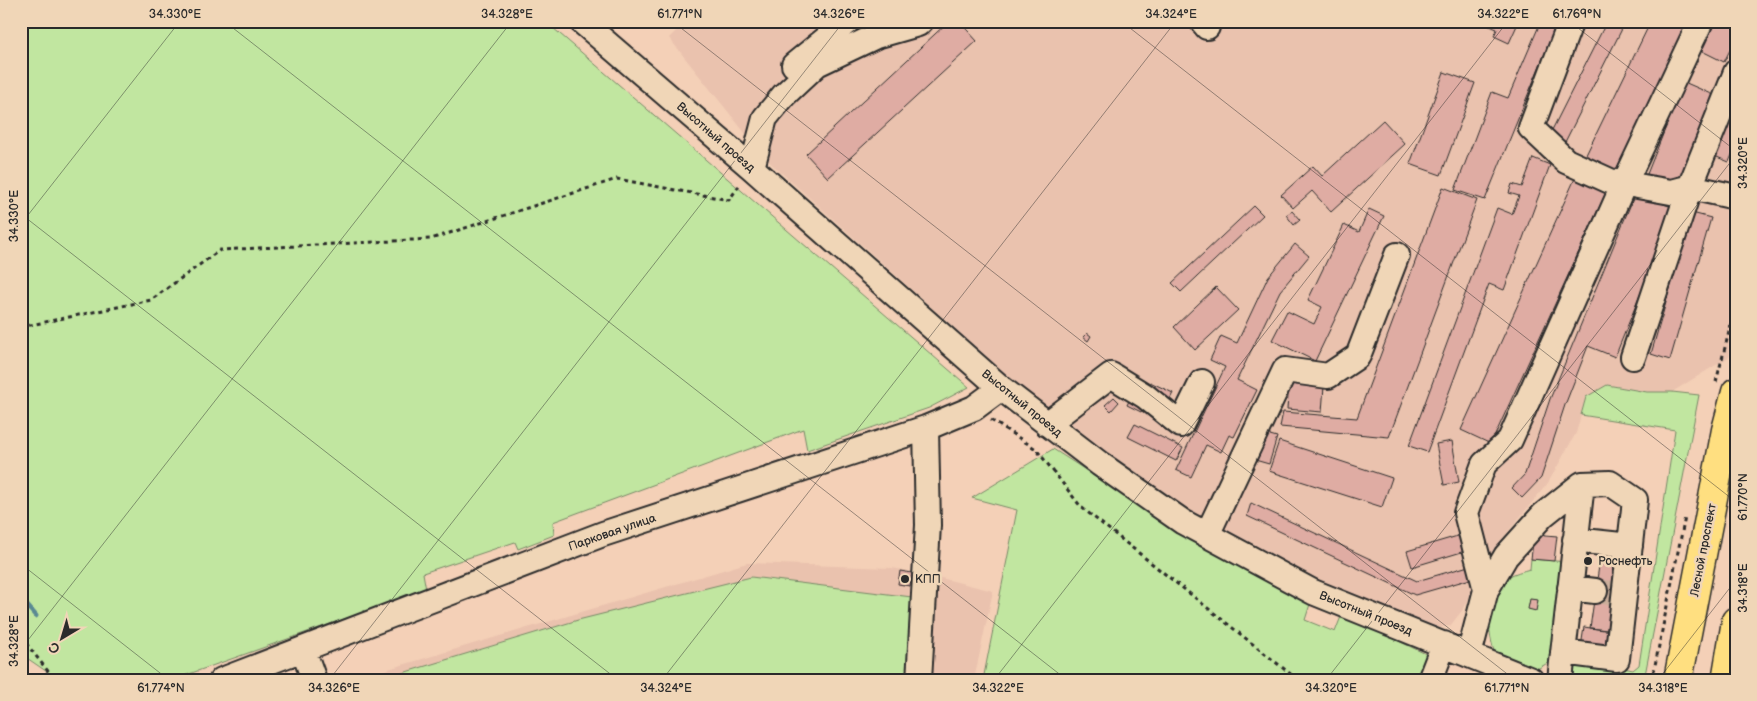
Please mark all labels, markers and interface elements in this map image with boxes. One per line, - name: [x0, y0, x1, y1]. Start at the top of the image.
- text: 34.330°E: [149, 7, 201, 22]
- text: 34.328°E: [481, 7, 533, 22]
- text: 61.771°N: [657, 7, 703, 22]
- text: 34.326°E: [813, 7, 865, 22]
- text: 34.324°E: [1145, 7, 1197, 22]
- text: 34.322°E: [1477, 7, 1529, 22]
- text: 61.769°N: [1552, 7, 1602, 22]
- street label: Высотный проезд: [673, 99, 758, 176]
- text: 34.320°E: [1736, 137, 1751, 189]
- text: 34.330°E: [7, 190, 22, 242]
- street label: Высотный проезд: [978, 366, 1065, 441]
- text: 61.770°N: [1736, 473, 1751, 521]
- street label: Лесной проспект: [1687, 502, 1720, 599]
- street label: Парковая улица: [566, 510, 658, 555]
- place label: Роснефть: [1598, 554, 1653, 569]
- marker: Роснефть: [1582, 555, 1594, 567]
- text: 34.318°E: [1736, 563, 1751, 613]
- place label: КПП: [915, 572, 941, 587]
- marker: КПП: [899, 573, 911, 585]
- street label: Высотный проезд: [1317, 588, 1415, 639]
- north arrow: [38, 614, 88, 664]
- text: 34.328°E: [7, 615, 22, 667]
- text: С: [45, 638, 63, 658]
- text: 61.774°N: [137, 681, 185, 696]
- text: 34.326°E: [308, 681, 360, 696]
- text: 34.324°E: [640, 681, 692, 696]
- text: 34.322°E: [972, 681, 1024, 696]
- text: 34.320°E: [1305, 681, 1357, 696]
- text: 61.771°N: [1484, 681, 1530, 696]
- text: 34.318°E: [1638, 681, 1688, 696]

